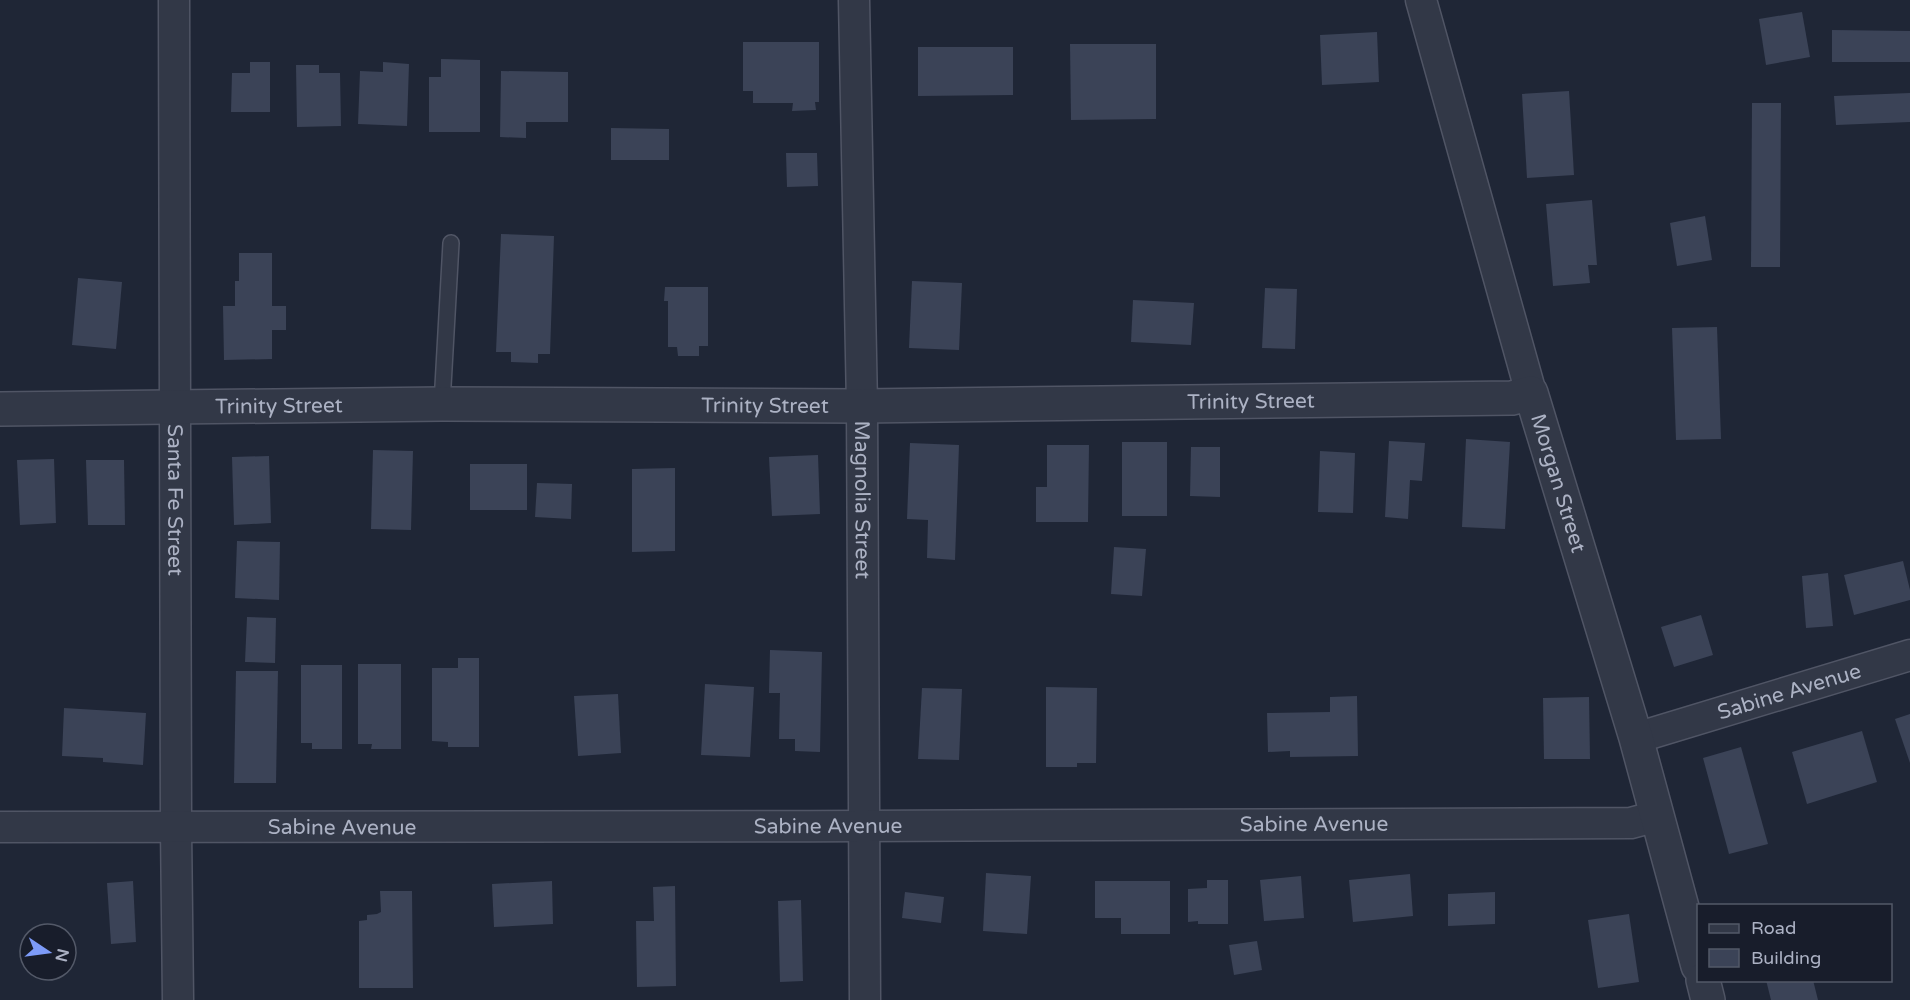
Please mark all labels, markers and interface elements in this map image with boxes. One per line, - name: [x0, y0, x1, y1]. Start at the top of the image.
- street label: Trinity Street: [1187, 388, 1315, 415]
- street label: Trinity Street: [215, 393, 343, 420]
- street label: Trinity Street: [701, 393, 829, 419]
- street label: Morgan Street: [1525, 411, 1591, 556]
- street label: Magnolia Street: [849, 420, 875, 579]
- street label: Santa Fe Street: [162, 424, 187, 576]
- street label: Sabine Avenue: [1715, 659, 1864, 726]
- street label: Sabine Avenue: [1240, 812, 1388, 837]
- street label: Sabine Avenue: [754, 814, 902, 839]
- street label: Sabine Avenue: [268, 815, 416, 840]
- legend: [1697, 904, 1892, 982]
- text: Road: [1751, 917, 1796, 939]
- north arrow: [18, 922, 78, 982]
- text: N: [50, 947, 73, 964]
- text: Building: [1751, 947, 1821, 969]

